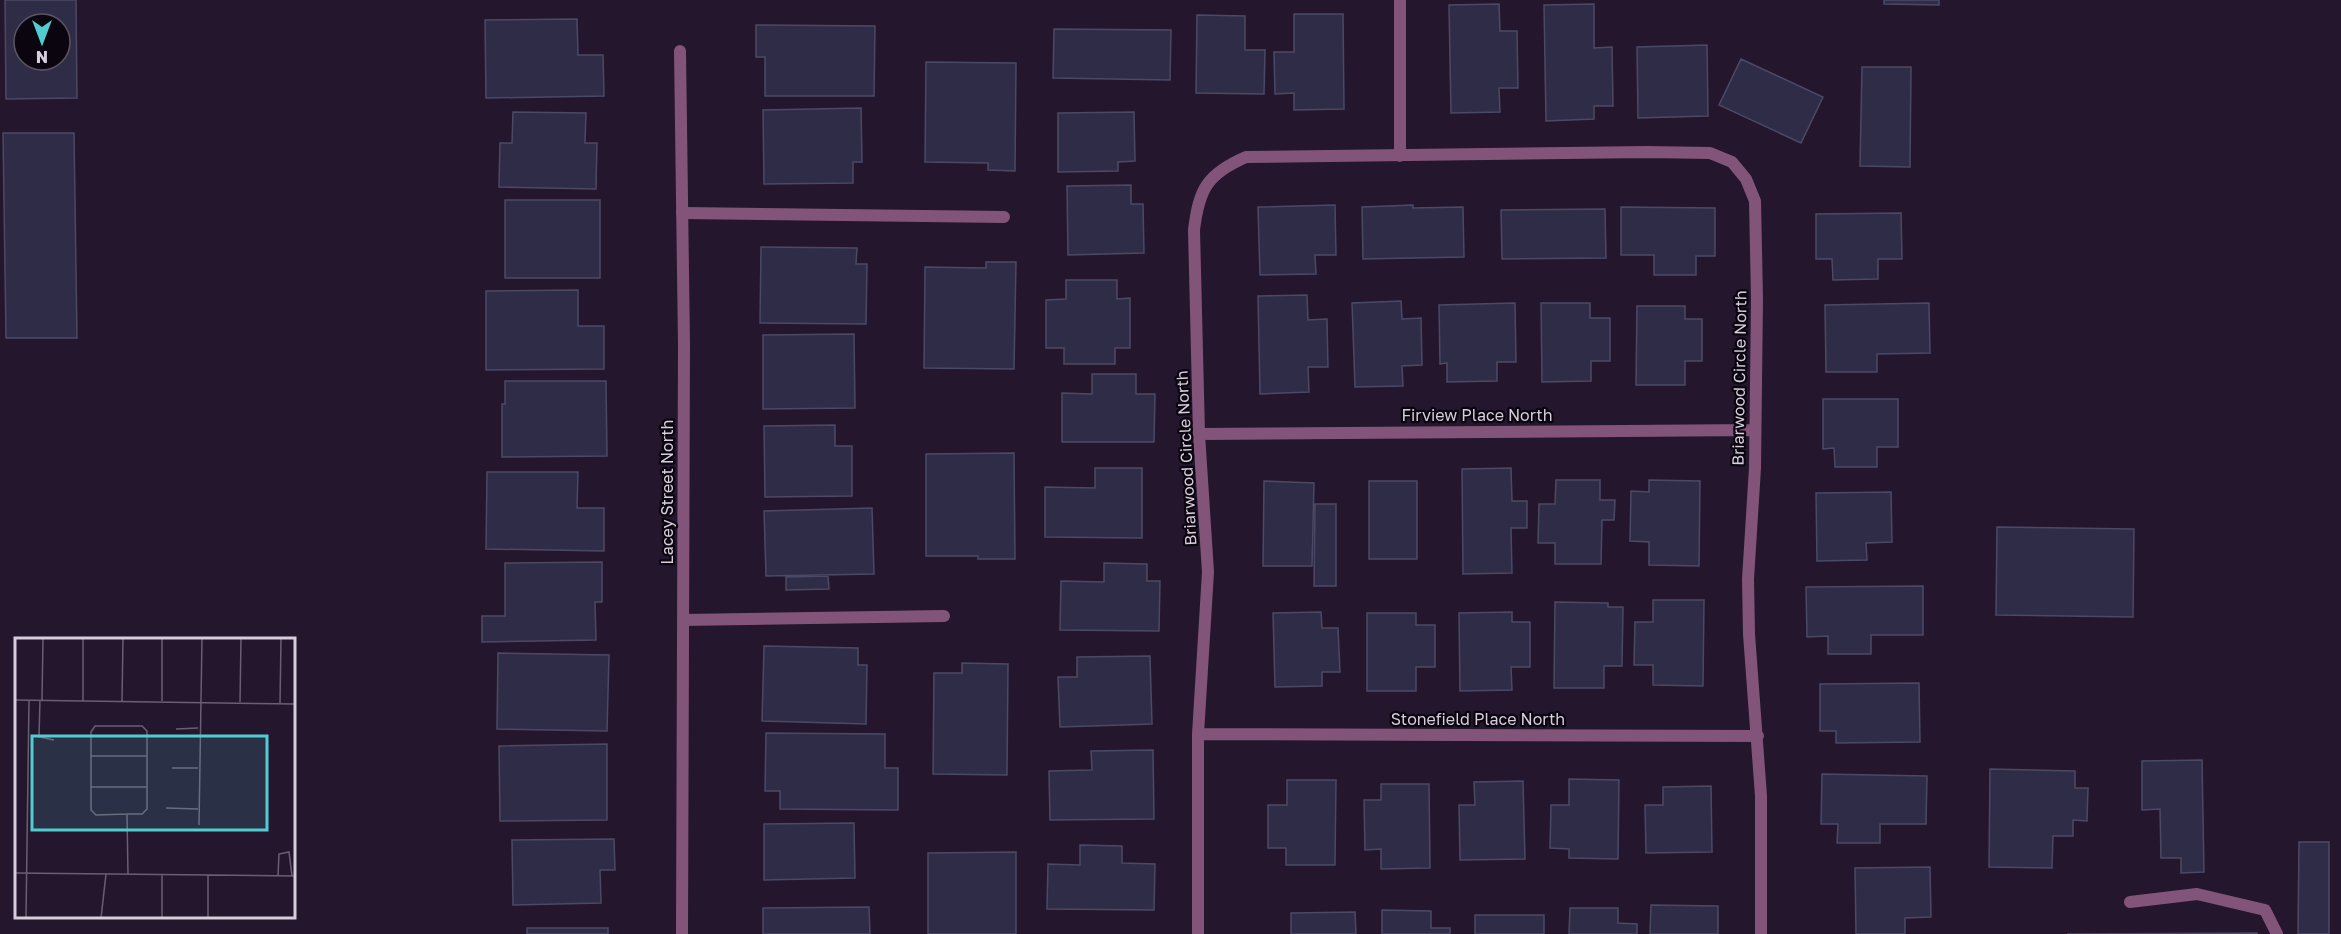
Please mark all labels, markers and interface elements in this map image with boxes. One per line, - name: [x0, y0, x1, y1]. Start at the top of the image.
- north arrow: [12, 12, 72, 72]
- text: N: [36, 47, 48, 67]
- street label: Briarwood Circle North: [1727, 290, 1751, 466]
- street label: Briarwood Circle North: [1171, 370, 1201, 546]
- street label: Firview Place North: [1401, 405, 1553, 425]
- street label: Lacey Street North: [657, 420, 677, 564]
- inset map: [15, 638, 296, 919]
- street label: Stonefield Place North: [1391, 709, 1565, 729]

